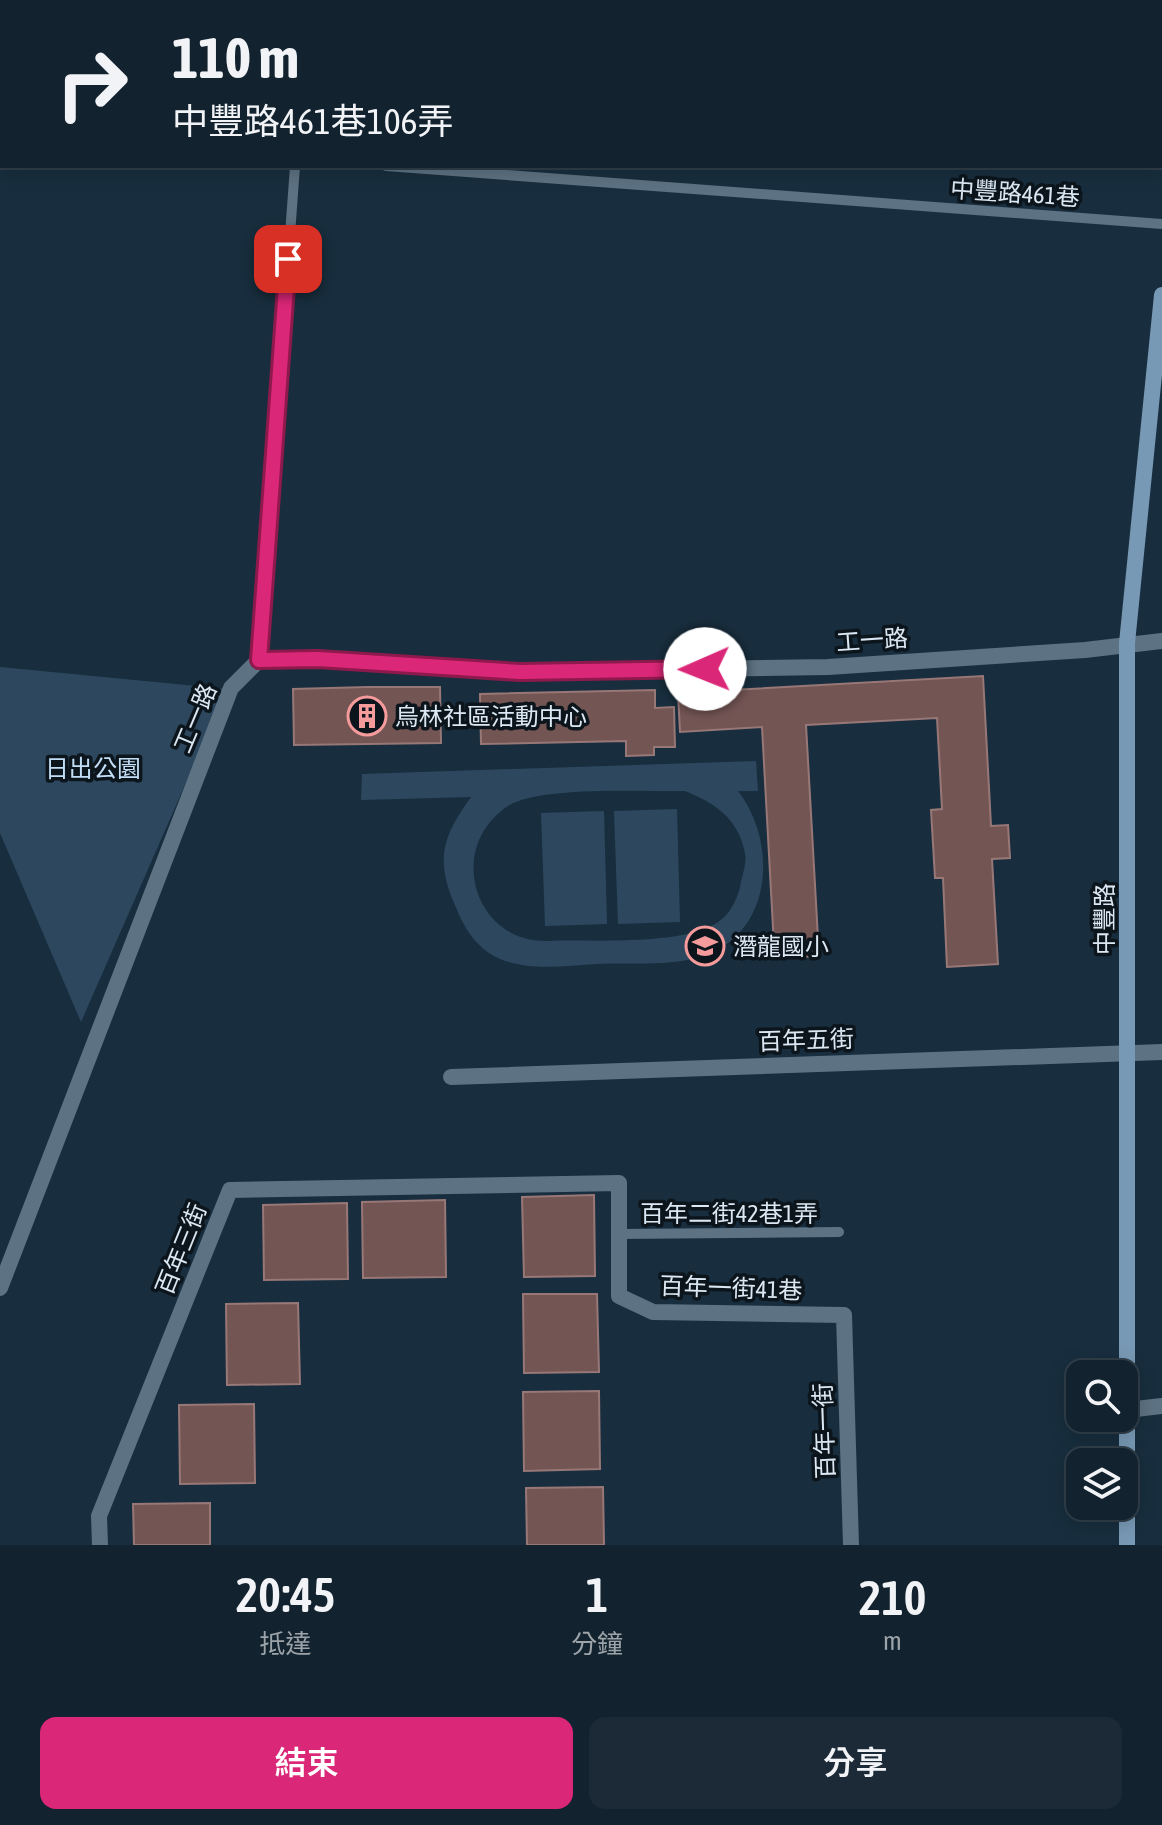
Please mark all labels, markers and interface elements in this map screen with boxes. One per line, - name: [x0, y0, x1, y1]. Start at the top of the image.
- text: 110 m: [172, 26, 299, 90]
- icon: right: [40, 32, 144, 136]
- text: 中豐路461巷106弄: [172, 100, 454, 142]
- street label: 中豐路461巷: [949, 175, 1081, 211]
- pin: [254, 225, 322, 293]
- icon: arrive: [266, 237, 310, 281]
- street label: 工一路: [835, 624, 909, 656]
- position arrow: [663, 627, 747, 711]
- street label: 工一路: [169, 680, 221, 756]
- building icon: 烏林社區活動中心: [346, 695, 388, 737]
- place label: 烏林社區活動中心: [395, 703, 587, 730]
- park label: 日出公園: [45, 755, 141, 782]
- street label: 中豐路: [1091, 883, 1118, 955]
- school or university icon: 潛龍國小: [684, 925, 726, 967]
- place label: 潛龍國小: [733, 933, 829, 960]
- street label: 百年五街: [758, 1025, 854, 1055]
- street label: 百年三街: [151, 1199, 211, 1299]
- street label: 百年二街42巷1弄: [640, 1200, 818, 1227]
- street label: 百年一街41巷: [659, 1272, 803, 1304]
- map controls: [1066, 1360, 1138, 1520]
- button: search: [1066, 1360, 1138, 1432]
- street label: 百年一街: [809, 1383, 839, 1479]
- button: layers: [1066, 1448, 1138, 1520]
- text: 20:45: [236, 1567, 335, 1622]
- text: 1: [586, 1567, 608, 1622]
- text: 210: [859, 1570, 926, 1625]
- text: m: [883, 1626, 902, 1656]
- text: 抵達: [259, 1629, 312, 1659]
- text: 分鐘: [571, 1629, 623, 1659]
- button: 結束: [40, 1717, 573, 1809]
- button: 分享: [589, 1717, 1122, 1809]

